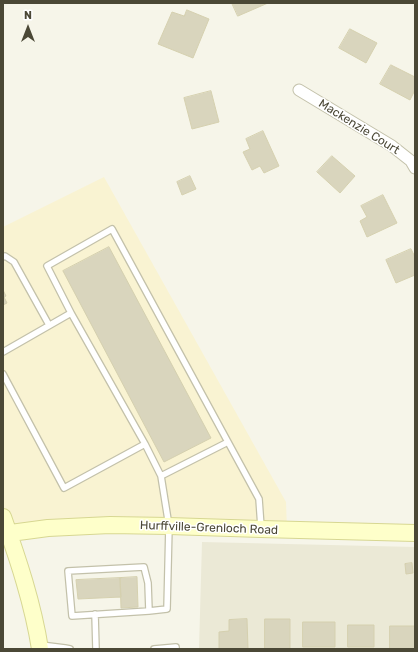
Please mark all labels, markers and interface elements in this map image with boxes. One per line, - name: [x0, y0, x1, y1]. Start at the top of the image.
- north arrow: [8, 8, 48, 48]
- text: N: [24, 9, 32, 22]
- street label: Mackenzie Court: [316, 96, 402, 158]
- street label: Hurffville-Grenloch Road: [140, 518, 278, 538]

